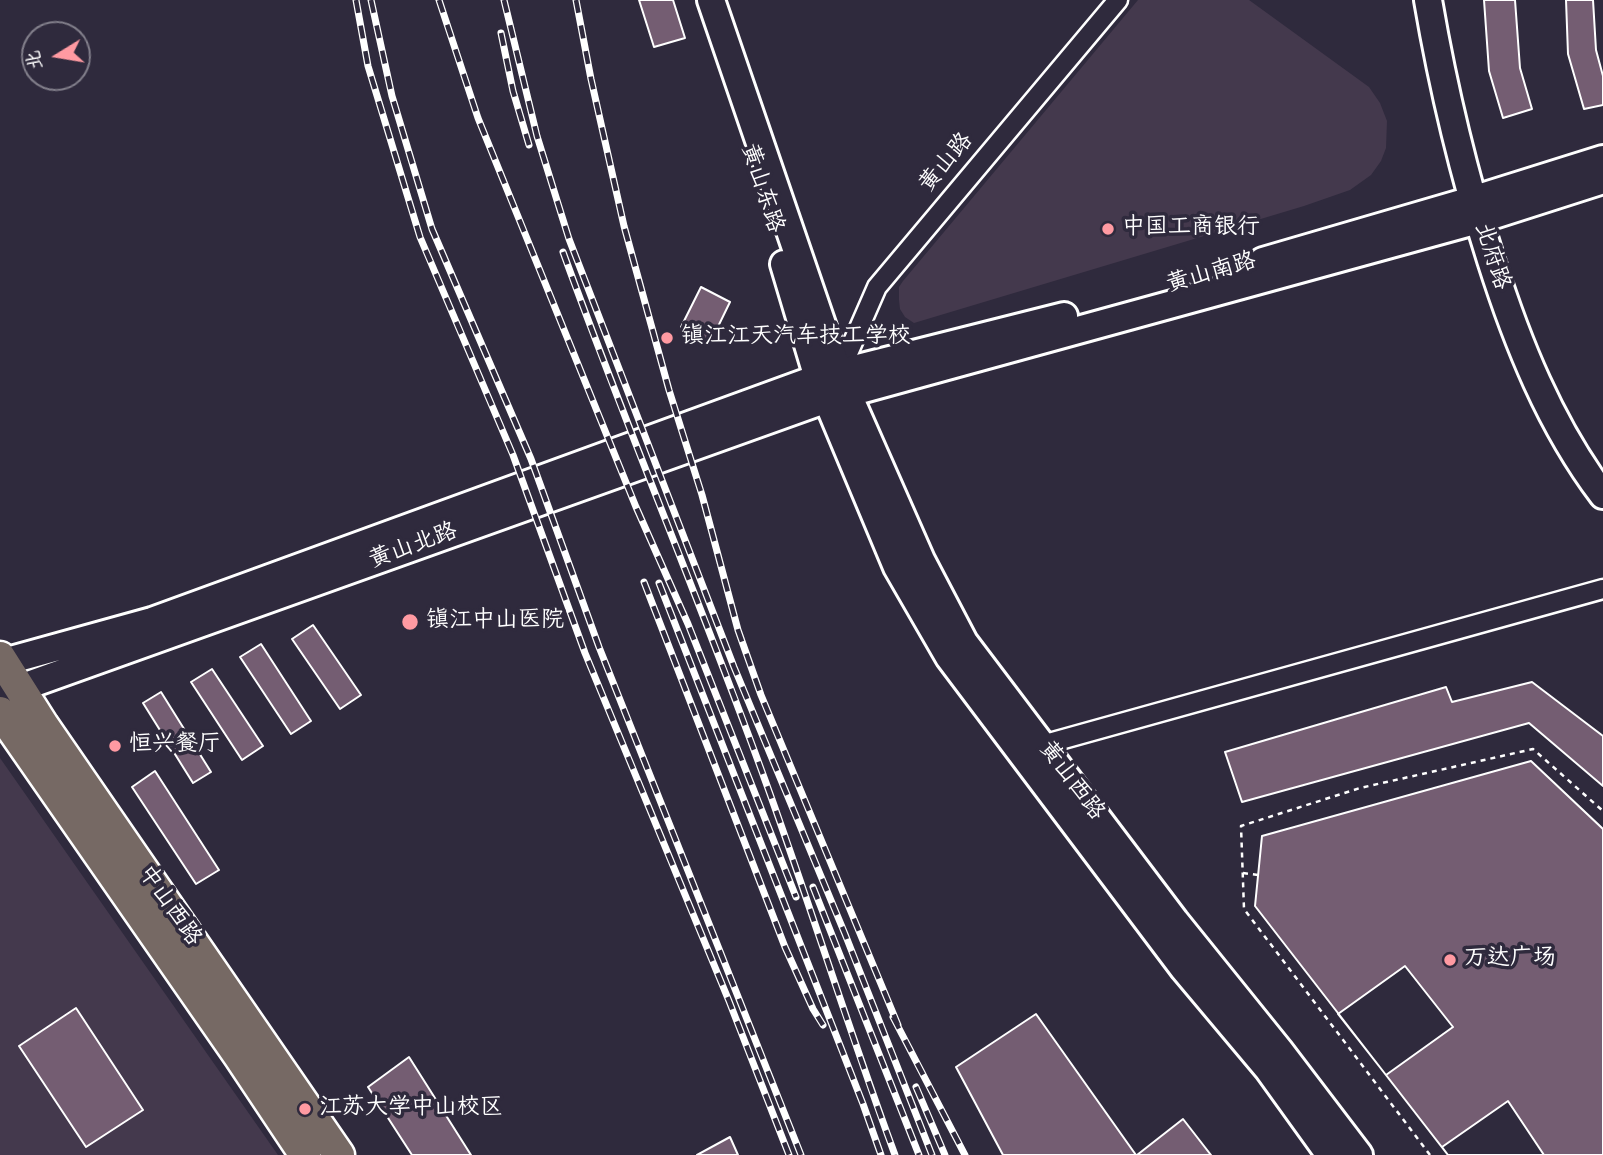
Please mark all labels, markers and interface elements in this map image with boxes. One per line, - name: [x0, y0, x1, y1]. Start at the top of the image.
- north arrow: [21, 21, 91, 91]
- text: 北: [24, 48, 50, 71]
- street label: 黄山路: [915, 129, 981, 199]
- street label: 黄山东路: [733, 141, 787, 237]
- place label: 中国工商银行: [1122, 215, 1260, 243]
- street label: 北府路: [1466, 220, 1514, 294]
- marker: 中国工商银行: [1100, 221, 1116, 237]
- street label: 黄山南路: [1164, 249, 1260, 301]
- place label: 镇江江天汽车技工学校: [681, 324, 911, 352]
- marker: 镇江江天汽车技工学校: [659, 330, 675, 346]
- street label: 黄山北路: [366, 519, 462, 577]
- place label: 镇江中山医院: [426, 608, 564, 636]
- marker: 镇江中山医院: [400, 612, 420, 632]
- place label: 恒兴餐厅: [129, 732, 221, 760]
- street label: 黄山西路: [1031, 737, 1109, 827]
- marker: 恒兴餐厅: [107, 738, 123, 754]
- street label: 中山西路: [130, 861, 206, 953]
- place label: 万达广场: [1464, 946, 1556, 974]
- marker: 万达广场: [1442, 952, 1458, 968]
- place label: 江苏大学中山校区: [319, 1095, 503, 1123]
- marker: 江苏大学中山校区: [297, 1101, 313, 1117]

